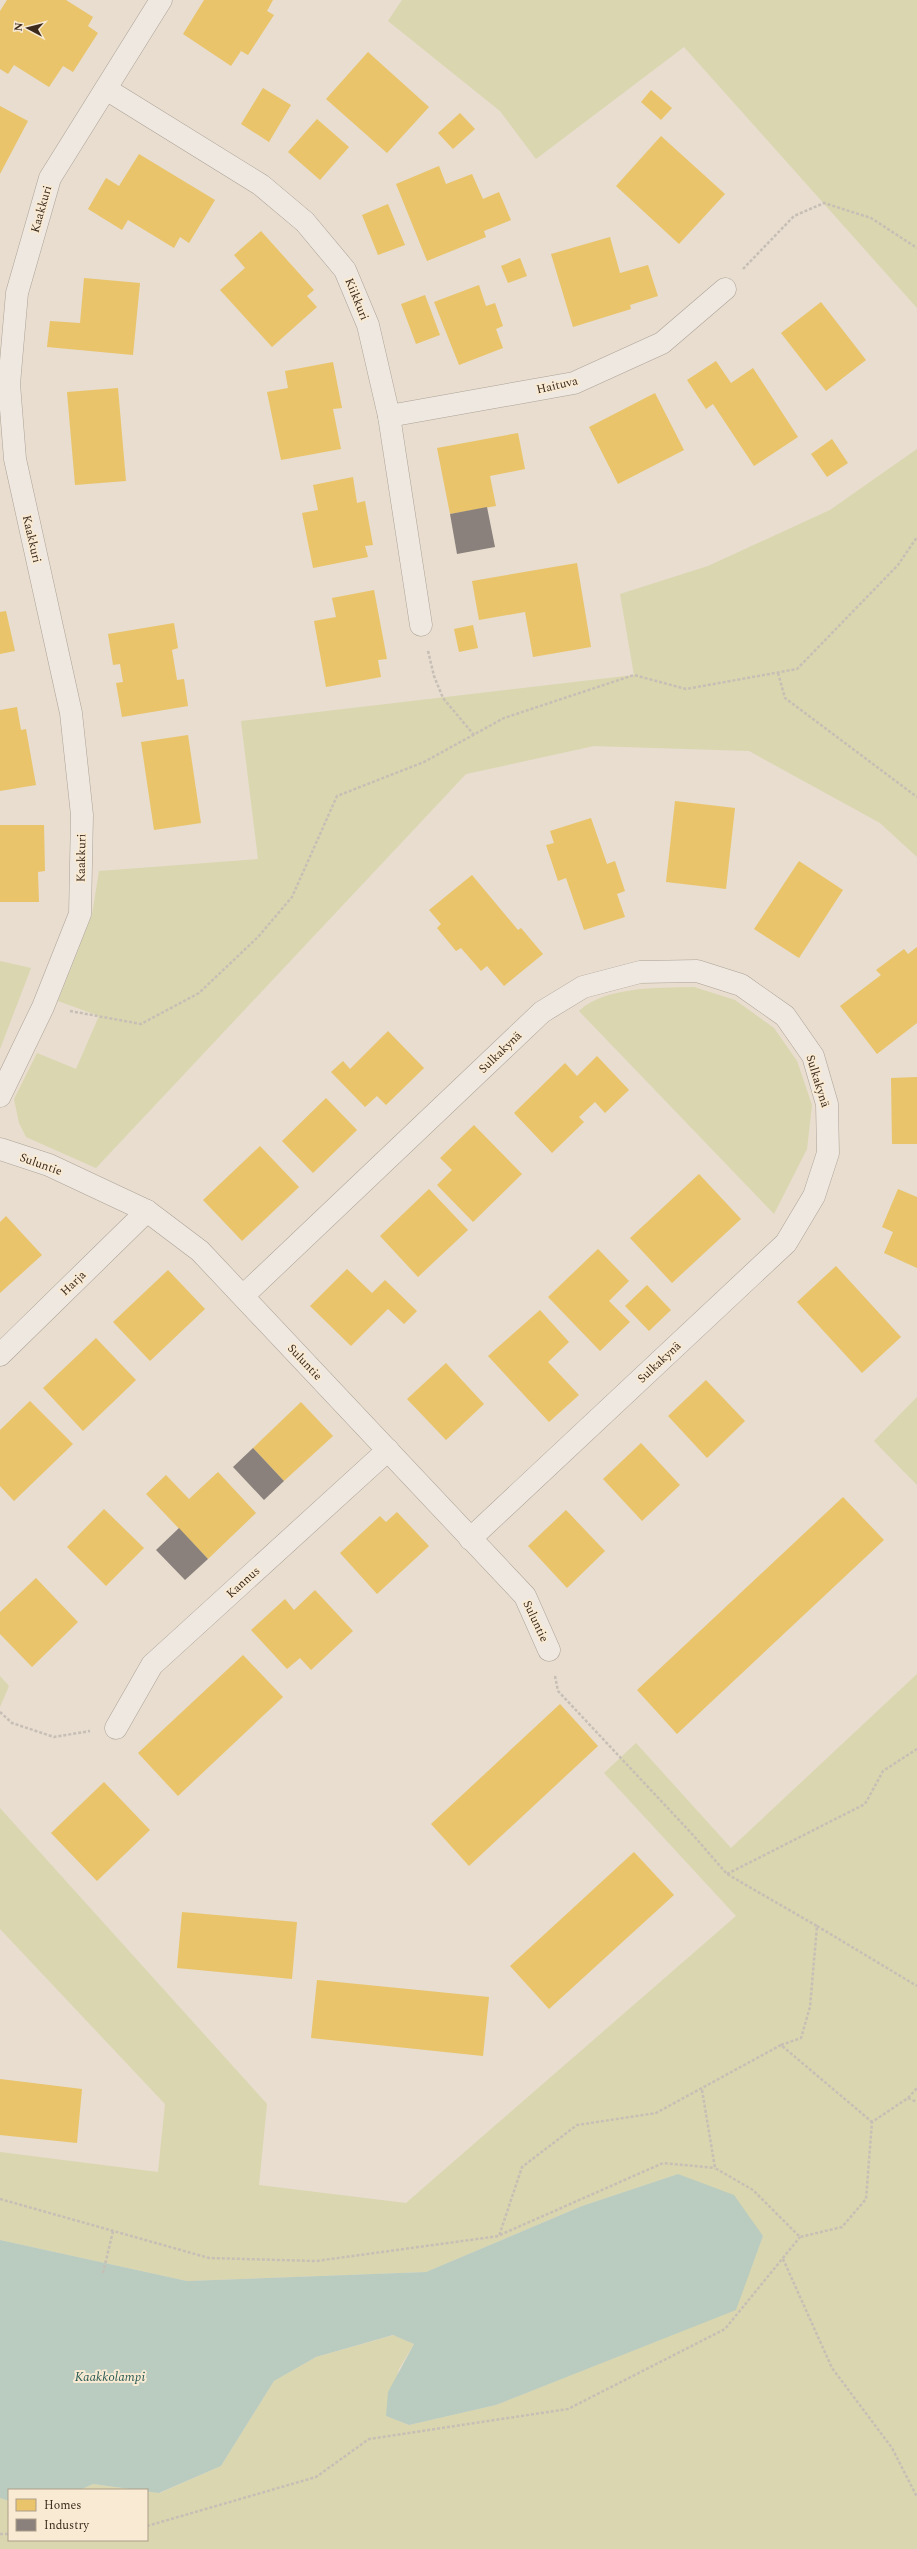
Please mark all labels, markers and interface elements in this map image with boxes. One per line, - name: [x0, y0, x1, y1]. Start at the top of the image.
- north arrow: [8, 8, 48, 48]
- text: N: [10, 21, 28, 32]
- street label: Kaakkuri: [26, 183, 57, 235]
- street label: Kiikkuri: [339, 275, 374, 324]
- street label: Haituva: [535, 371, 580, 399]
- street label: Kaakkuri: [17, 513, 46, 565]
- street label: Kaakkuri: [72, 833, 91, 882]
- street label: Sulkakynä: [474, 1027, 527, 1078]
- street label: Sulkakynä: [801, 1052, 835, 1110]
- street label: Suluntie: [17, 1148, 65, 1181]
- street label: Harja: [56, 1266, 91, 1301]
- street label: Sulkakynä: [633, 1337, 686, 1388]
- street label: Suluntie: [283, 1340, 327, 1385]
- street label: Kannus: [222, 1562, 265, 1603]
- street label: Suluntie: [518, 1597, 554, 1645]
- water label: Kaakkolampi: [75, 2367, 145, 2387]
- legend: [8, 2489, 148, 2541]
- text: Homes: [44, 2496, 82, 2515]
- text: Industry: [44, 2516, 90, 2535]

